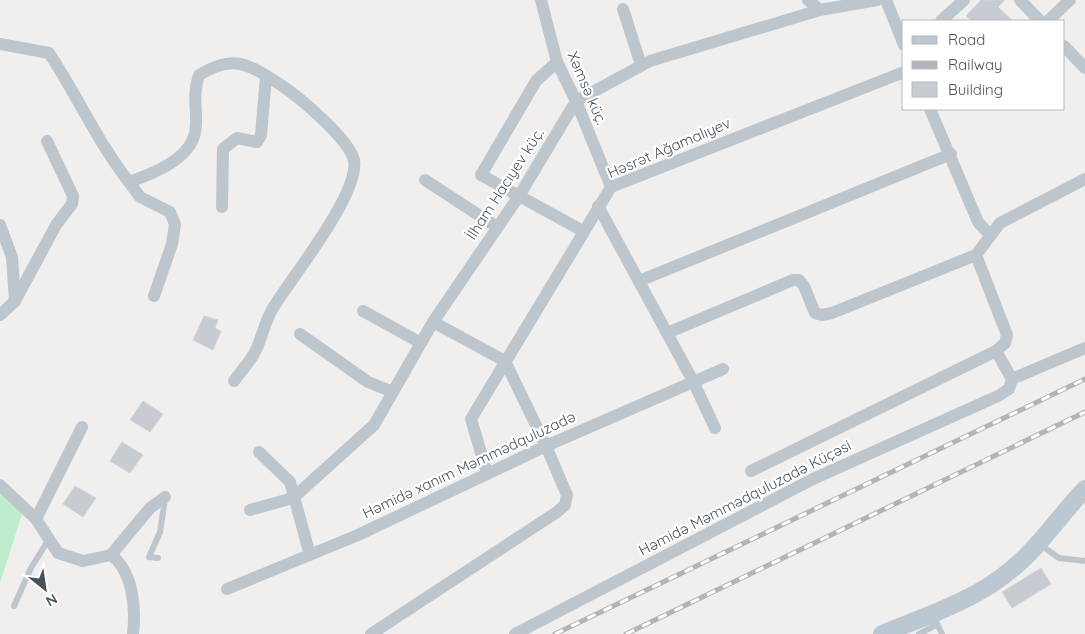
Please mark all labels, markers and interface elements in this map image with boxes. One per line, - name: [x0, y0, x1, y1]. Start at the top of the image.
- legend: [902, 20, 1065, 110]
- text: Road: [948, 30, 985, 49]
- street label: Xəmsə küç.: [564, 48, 611, 127]
- text: Railway: [948, 55, 1003, 74]
- text: Building: [948, 80, 1003, 99]
- street label: Həsrət Ağamalıyev: [604, 113, 733, 182]
- street label: İlham Hacıyev küç.: [461, 124, 548, 243]
- street label: Həmidə xanım Məmmədquluzadə: [359, 407, 578, 522]
- street label: Həmidə Məmmədquluzadə Küçəsi: [635, 436, 854, 560]
- north arrow: [20, 564, 70, 614]
- text: N: [43, 590, 60, 611]

